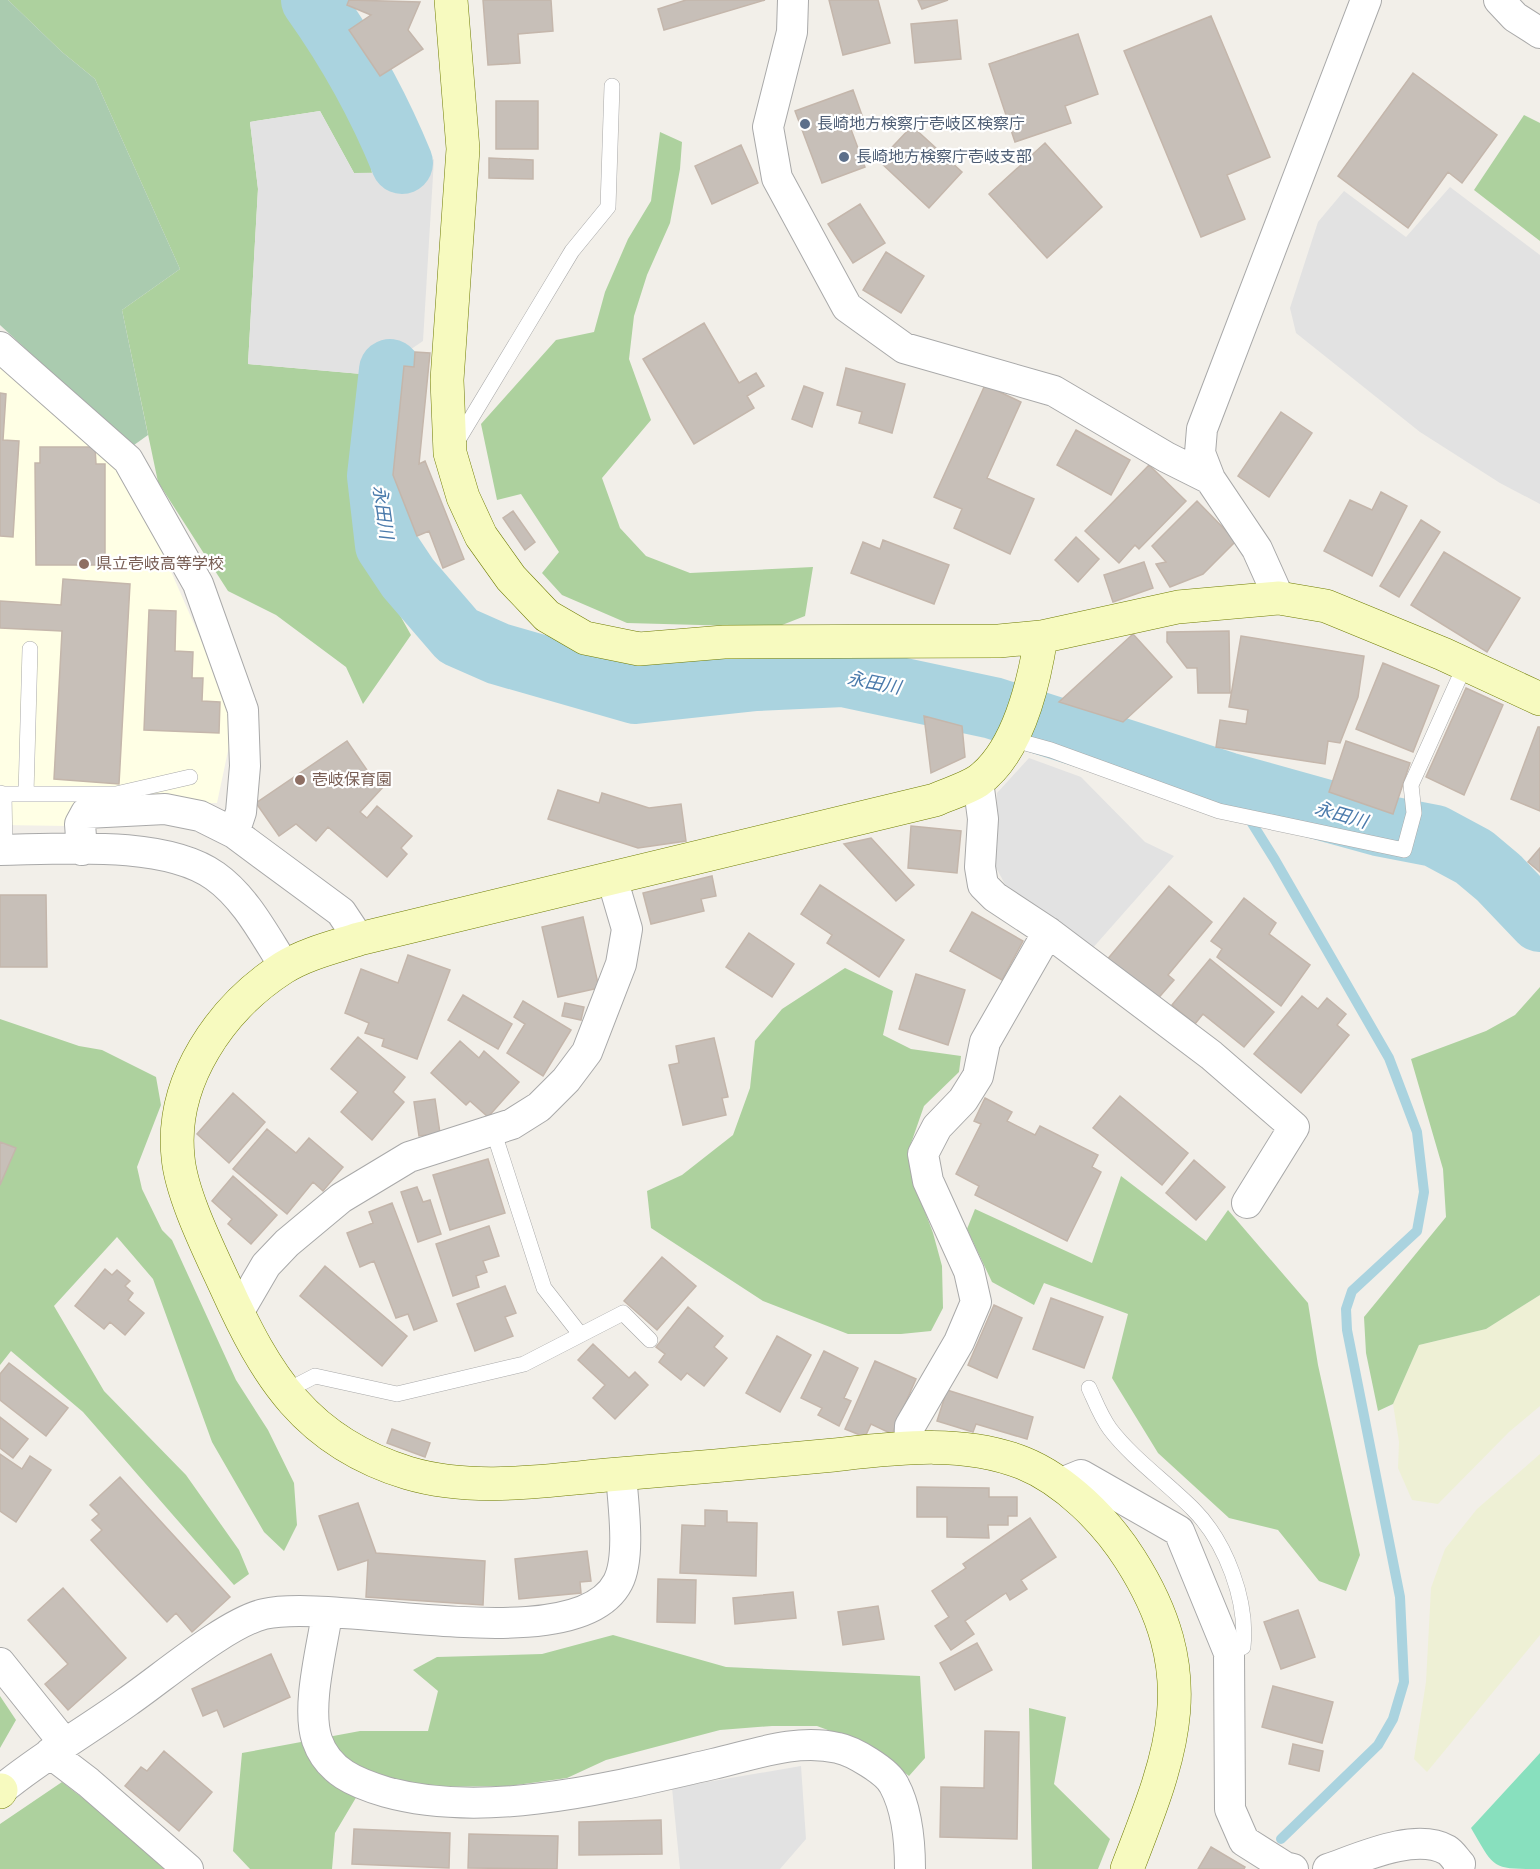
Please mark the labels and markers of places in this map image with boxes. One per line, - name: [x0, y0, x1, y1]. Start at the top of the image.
- place label: 長崎地方検察庁壱岐区検察庁: [817, 114, 1025, 134]
- marker: 長崎地方検察庁壱岐区検察庁: [798, 117, 812, 131]
- place label: 長崎地方検察庁壱岐支部: [856, 147, 1032, 167]
- marker: 長崎地方検察庁壱岐支部: [837, 150, 851, 164]
- place label: 県立壱岐高等学校: [96, 554, 224, 574]
- marker: 県立壱岐高等学校: [77, 557, 91, 571]
- place label: 壱岐保育園: [312, 770, 392, 790]
- marker: 壱岐保育園: [293, 773, 307, 787]

